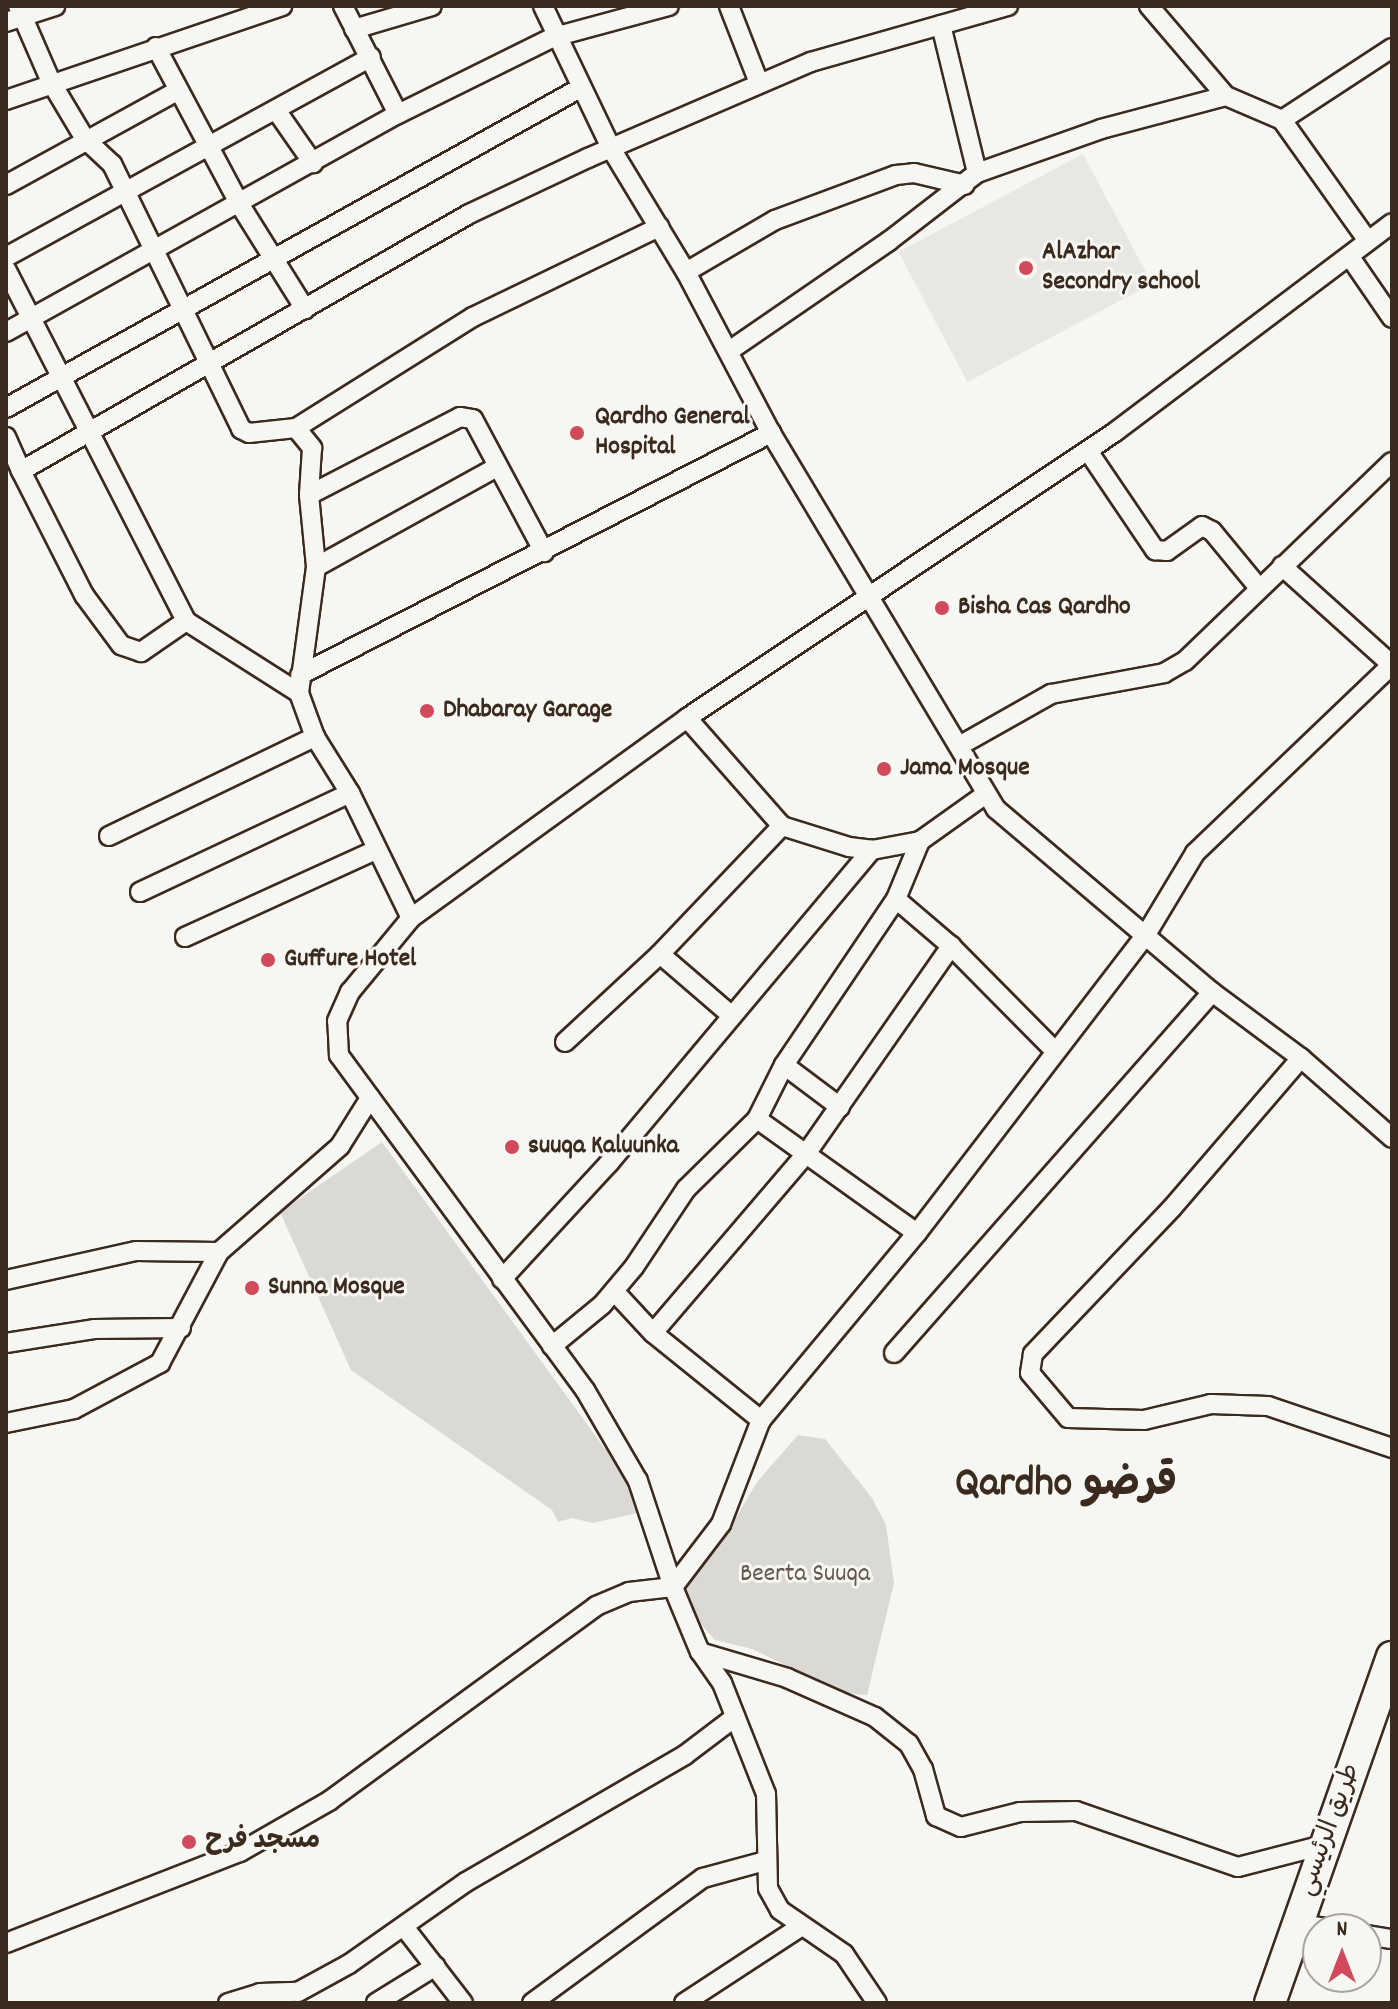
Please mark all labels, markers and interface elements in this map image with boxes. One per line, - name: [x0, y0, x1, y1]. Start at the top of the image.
- place label: AlAzhar Secondry school: [1042, 237, 1200, 298]
- marker: AlAzhar Secondry school: [1017, 259, 1035, 277]
- place label: Qardho General Hospital: [595, 402, 750, 464]
- marker: Qardho General Hospital: [566, 422, 588, 444]
- place label: Bisha Cas Qardho: [958, 592, 1131, 624]
- marker: Bisha Cas Qardho: [933, 599, 951, 617]
- place label: Dhabaray Garage: [443, 695, 612, 727]
- marker: Dhabaray Garage: [418, 702, 436, 720]
- place label: Jama Mosque: [900, 753, 1030, 785]
- marker: Jama Mosque: [875, 760, 893, 778]
- place label: Guffure Hotel: [284, 944, 416, 976]
- marker: Guffure Hotel: [259, 951, 277, 969]
- place label: suuqa Kaluunka: [528, 1131, 679, 1163]
- marker: suuqa Kaluunka: [503, 1138, 521, 1156]
- place label: Sunna Mosque: [268, 1272, 405, 1304]
- marker: Sunna Mosque: [243, 1279, 261, 1297]
- district label: Qardho قرضو: [955, 1461, 1177, 1511]
- park label: Beerta Suuqa: [740, 1559, 870, 1591]
- street label: طريق الرئيسي: [1292, 1760, 1368, 1900]
- place label: مسجد فرح: [205, 1826, 320, 1858]
- marker: مسجد فرح: [180, 1833, 198, 1851]
- north arrow: [1302, 1913, 1382, 1993]
- text: N: [1337, 1915, 1347, 1946]

